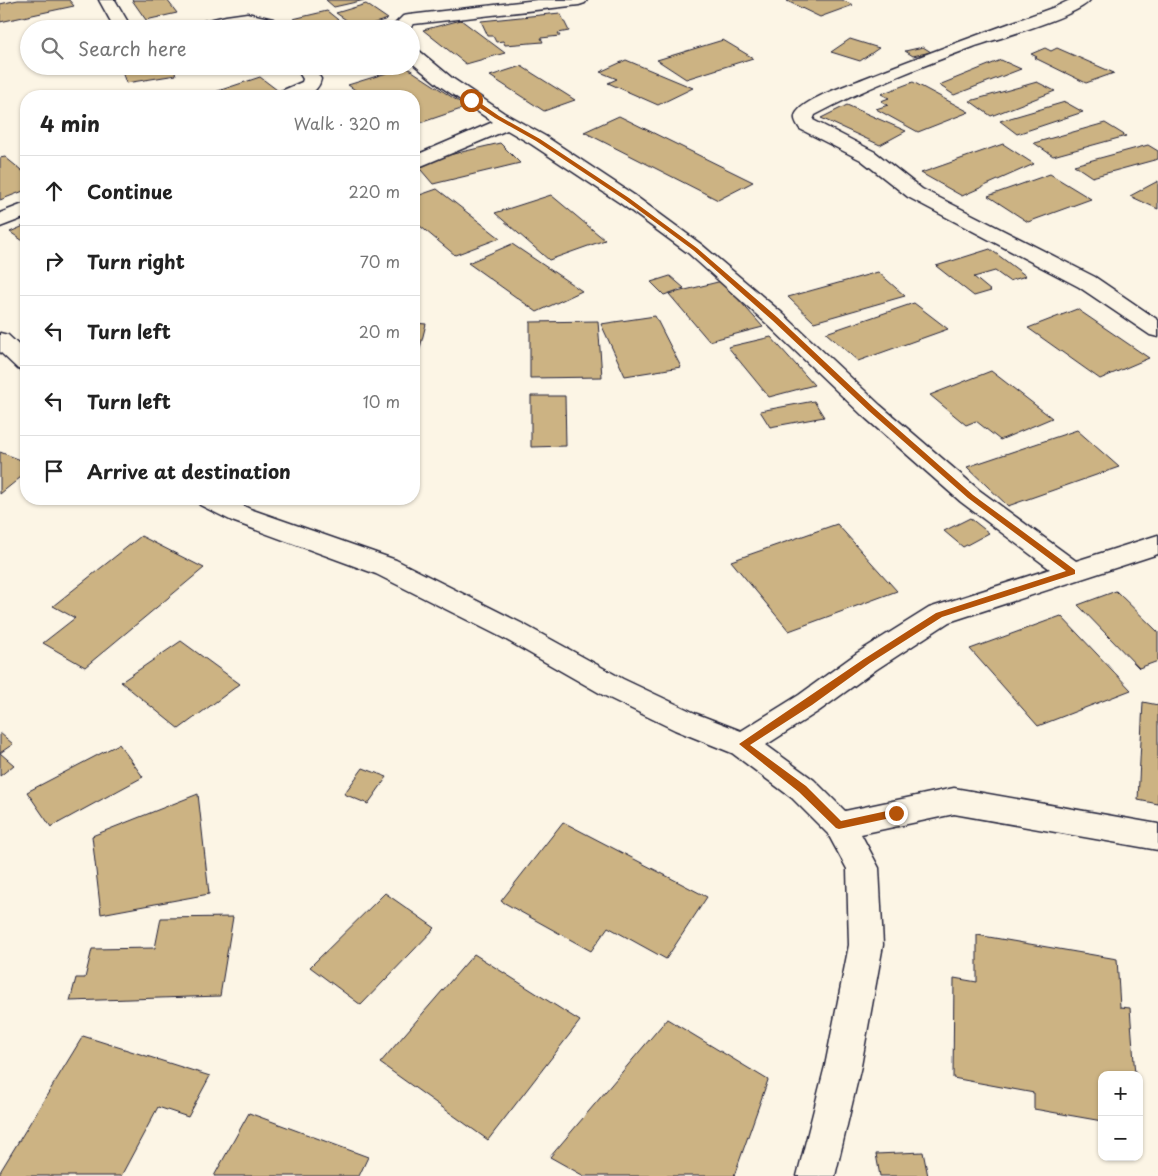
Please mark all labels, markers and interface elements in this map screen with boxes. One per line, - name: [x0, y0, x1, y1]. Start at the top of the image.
- search box: [20, 20, 420, 75]
- icon: search: [38, 34, 66, 62]
- text: Search here: [78, 34, 187, 62]
- route start: [460, 89, 483, 112]
- text: 4 min: [40, 107, 100, 139]
- text: Walk · 320 m: [294, 111, 400, 135]
- icon: ahead: [40, 177, 68, 205]
- text: Continue: [87, 177, 173, 205]
- text: 220 m: [349, 179, 400, 203]
- icon: right: [40, 247, 68, 275]
- text: Turn right: [87, 247, 185, 275]
- text: 70 m: [360, 249, 400, 273]
- icon: left: [40, 317, 68, 345]
- text: Turn left: [87, 317, 171, 345]
- text: 20 m: [359, 319, 400, 343]
- icon: left: [40, 387, 68, 415]
- text: Turn left: [87, 387, 171, 415]
- text: 10 m: [363, 389, 400, 413]
- icon: arrive: [40, 457, 68, 485]
- text: Arrive at destination: [87, 457, 291, 485]
- route end: [885, 802, 908, 825]
- map controls: [1098, 1071, 1143, 1161]
- button: +: [1098, 1071, 1143, 1116]
- button: −: [1098, 1116, 1143, 1161]

